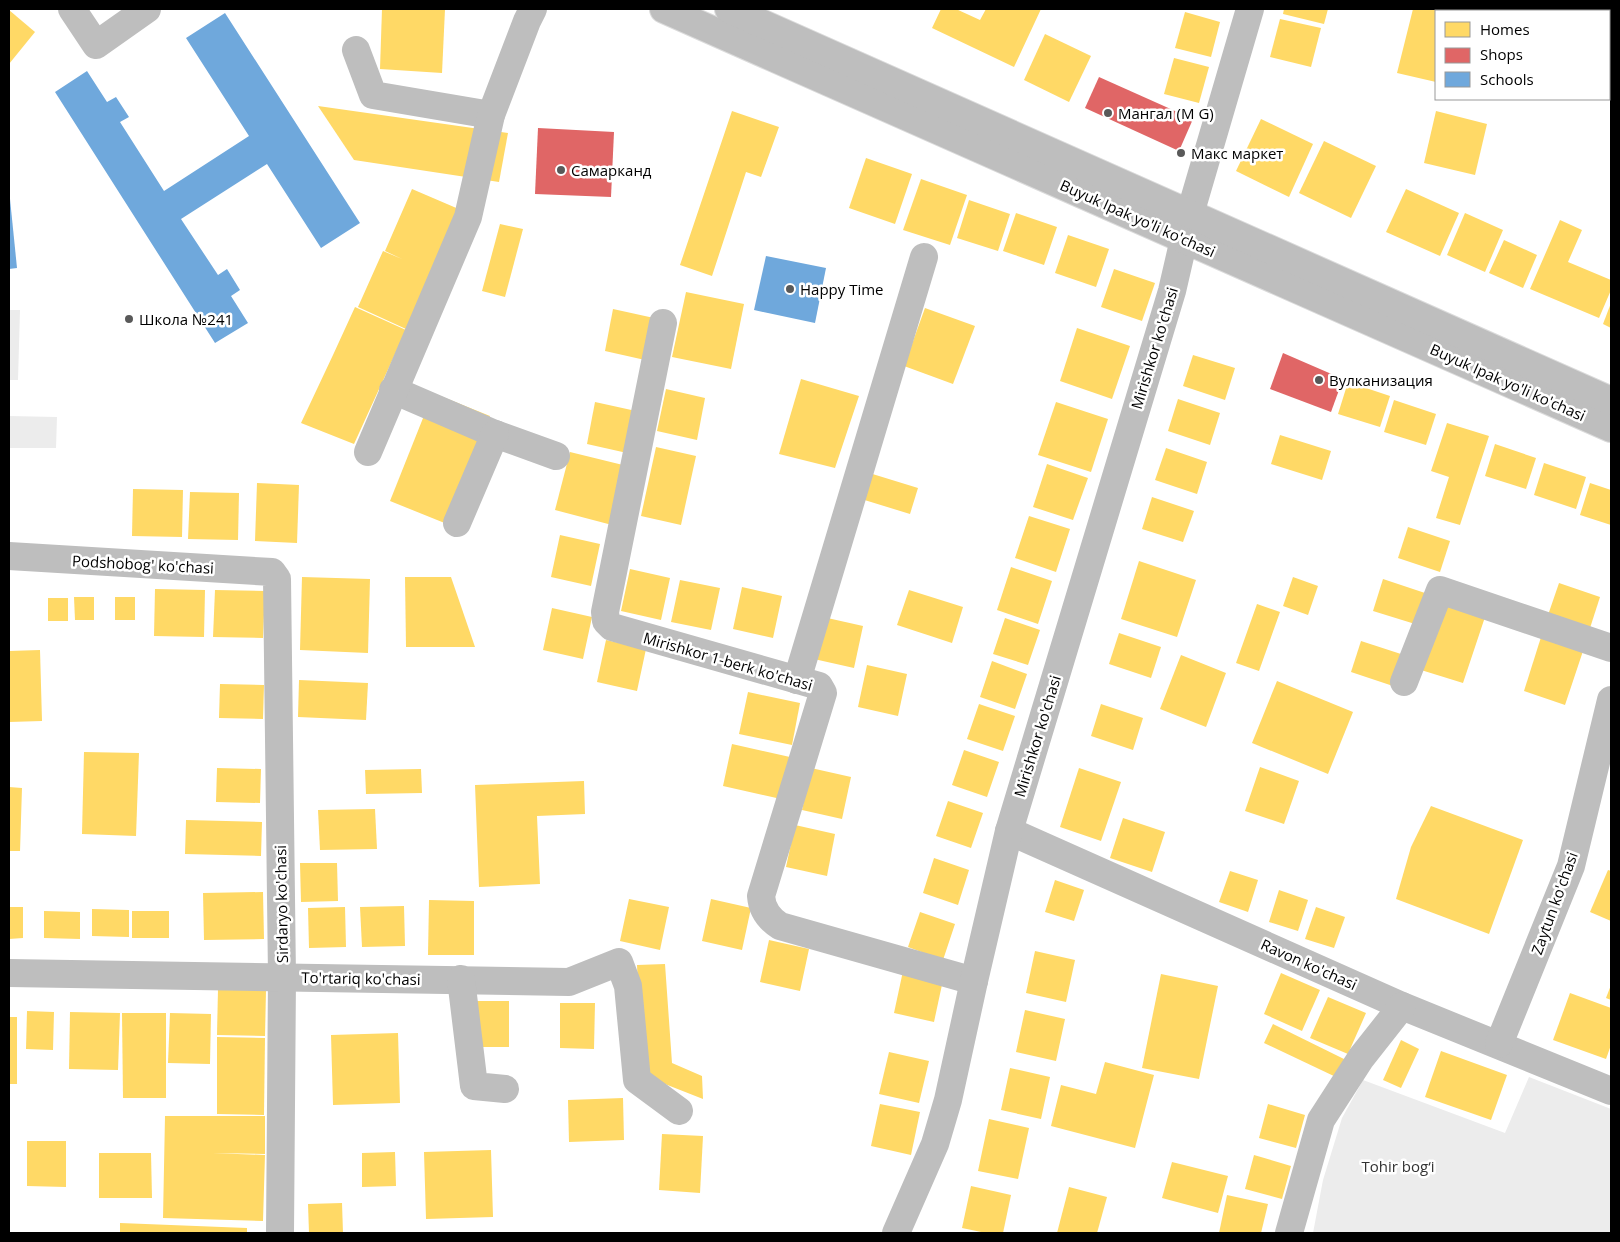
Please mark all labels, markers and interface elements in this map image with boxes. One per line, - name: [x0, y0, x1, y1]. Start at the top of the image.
- legend: [1435, 10, 1610, 100]
- text: Homes: [1480, 19, 1530, 39]
- text: Shops: [1480, 44, 1523, 64]
- text: Schools: [1480, 69, 1534, 89]
- place label: Мангал (M G): [1118, 103, 1214, 123]
- marker: Мангал (M G): [1102, 107, 1114, 119]
- place label: Макс маркет: [1191, 143, 1283, 163]
- marker: Макс маркет: [1175, 147, 1187, 159]
- place label: Самарканд: [571, 160, 652, 180]
- marker: Самарканд: [555, 164, 567, 176]
- street label: Buyuk Ipak yo'li ko'chasi: [1057, 175, 1219, 261]
- place label: Happy Time: [800, 279, 884, 299]
- marker: Happy Time: [784, 283, 796, 295]
- street label: Mirishkor ko'chasi: [1126, 285, 1182, 411]
- place label: Школа №241: [139, 309, 233, 329]
- marker: Школа №241: [123, 313, 135, 325]
- street label: Buyuk Ipak yo'li ko'chasi: [1427, 339, 1589, 425]
- place label: Вулканизация: [1329, 370, 1433, 390]
- marker: Вулканизация: [1313, 374, 1325, 386]
- street label: Podshobog' ko'chasi: [72, 550, 214, 578]
- street label: Mirishkor 1-berk ko'chasi: [641, 627, 815, 695]
- street label: Mirishkor ko'chasi: [1009, 673, 1065, 799]
- street label: Sirdaryo ko'chasi: [270, 845, 292, 963]
- street label: Zaytun ko'chasi: [1526, 849, 1582, 957]
- street label: Ravon ko'chasi: [1258, 934, 1360, 994]
- street label: To'rtariq ko'chasi: [301, 967, 421, 989]
- park label: Tohir bog‘i: [1362, 1156, 1434, 1176]

